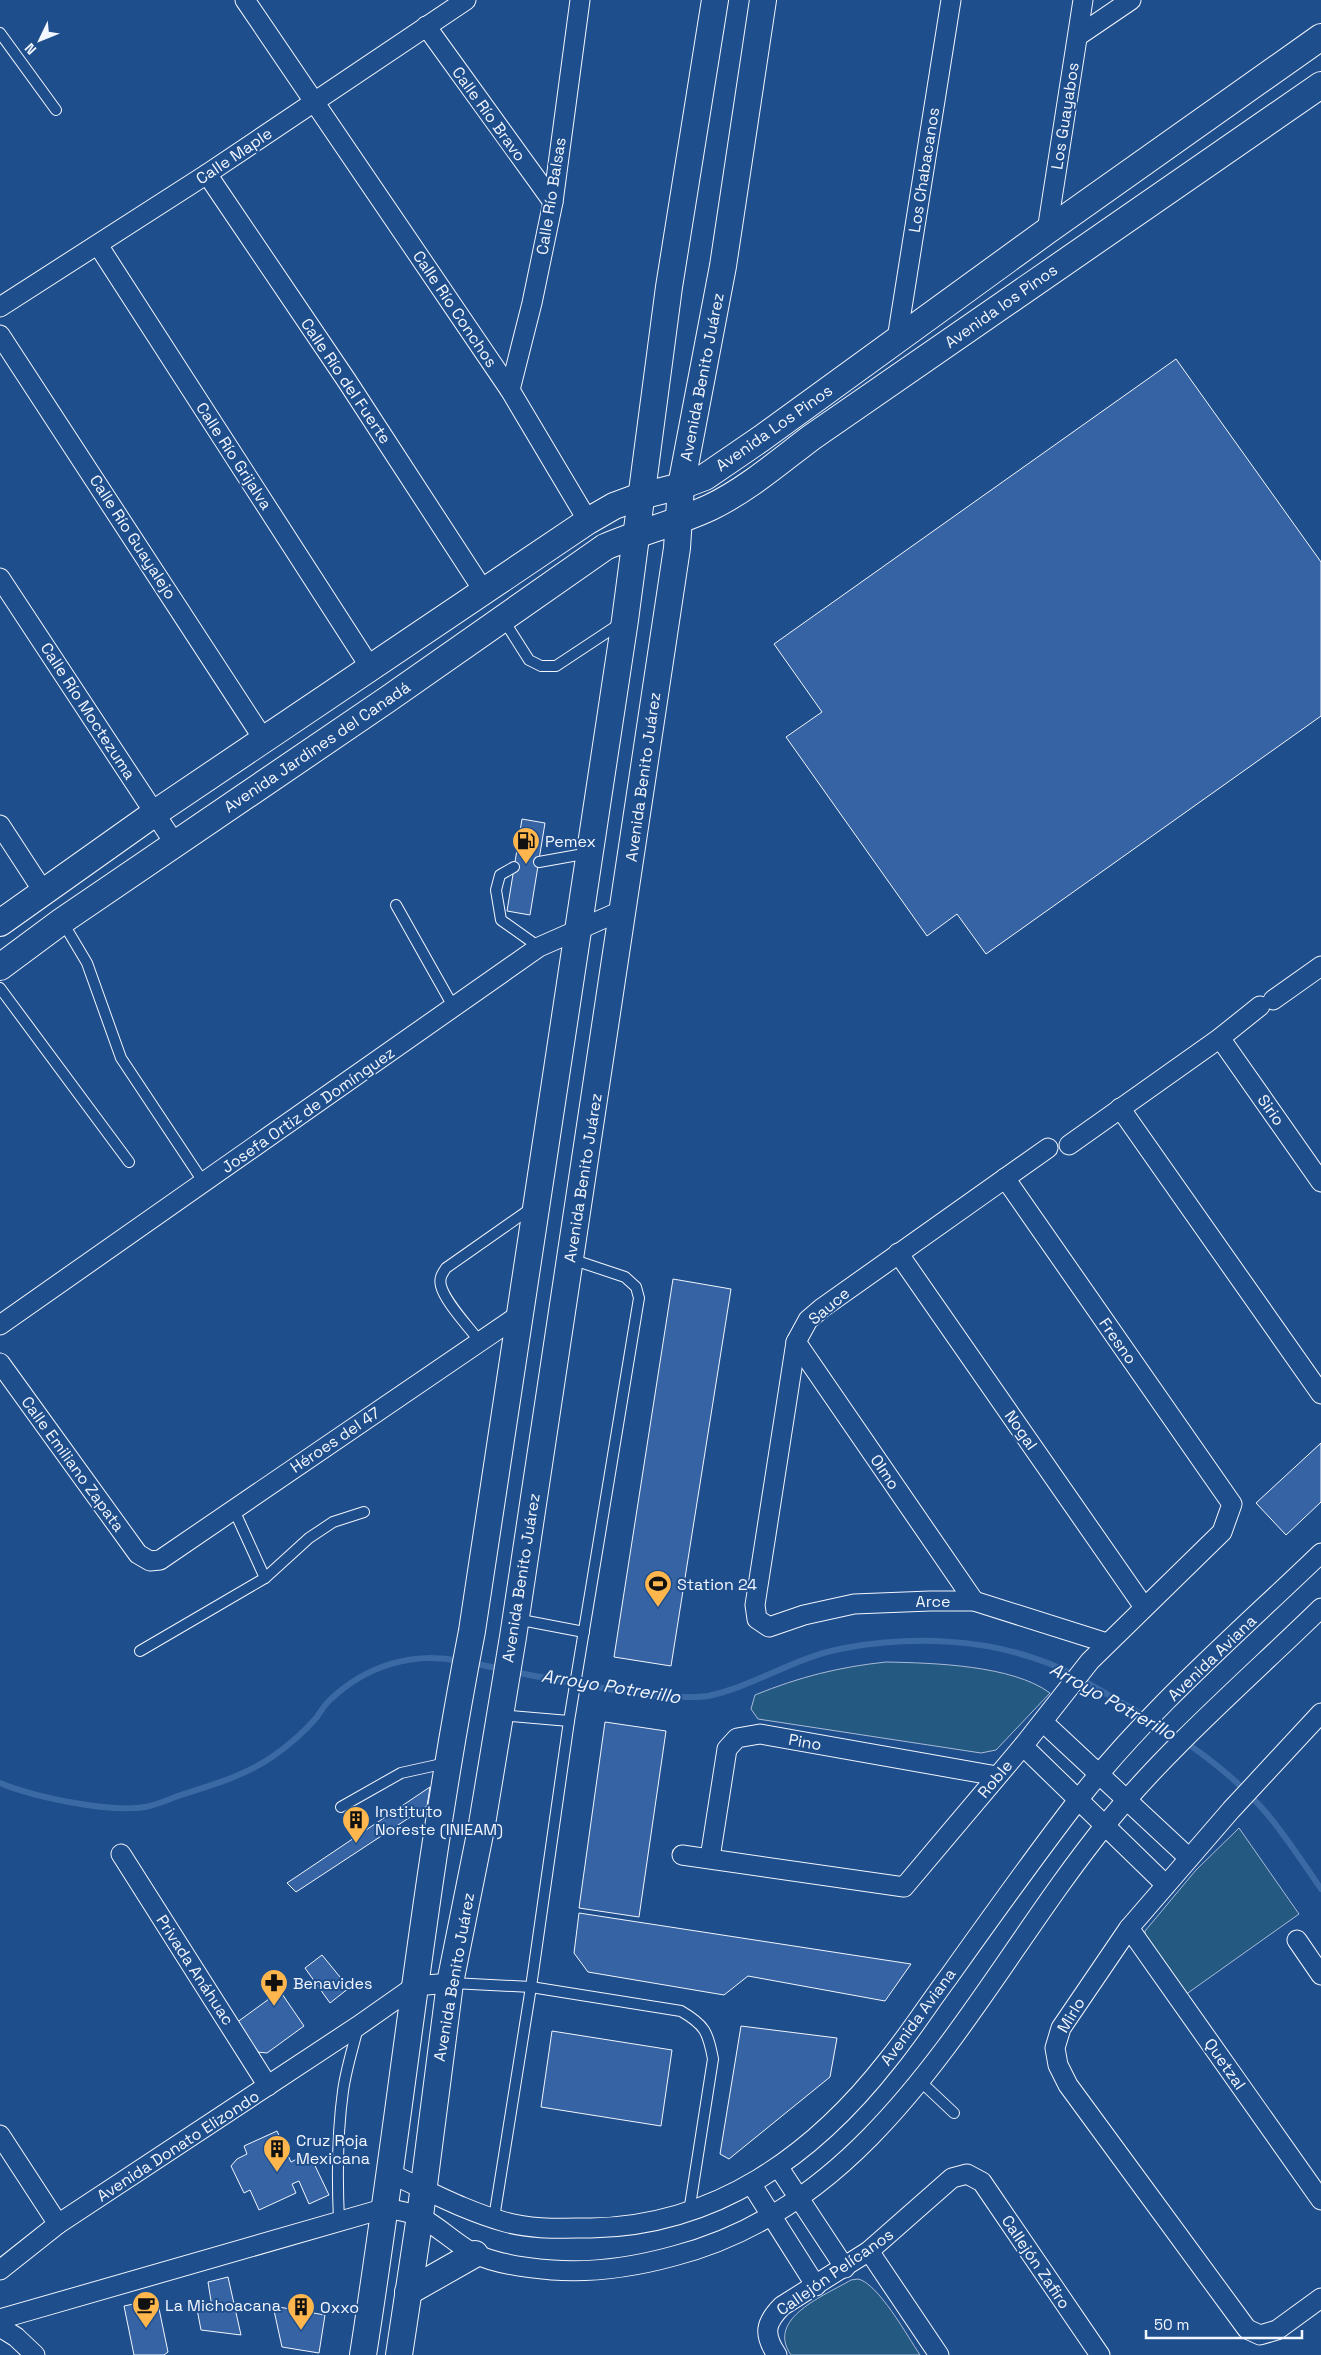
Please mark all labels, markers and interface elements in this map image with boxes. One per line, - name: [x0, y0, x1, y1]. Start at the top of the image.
- north arrow: [15, 15, 65, 65]
- text: N: [21, 39, 40, 58]
- street label: Los Guayabos: [1046, 61, 1084, 171]
- street label: Calle Río Bravo: [448, 62, 530, 166]
- street label: Los Chabacanos: [904, 106, 944, 234]
- street label: Calle Maple: [192, 123, 276, 189]
- street label: Calle Río Balsas: [531, 136, 571, 256]
- street label: Calle Río Conchos: [408, 247, 502, 371]
- street label: Avenida los Pinos: [941, 259, 1061, 353]
- street label: Avenida Benito Juárez: [675, 291, 729, 463]
- street label: Calle Río del Fuerte: [296, 314, 396, 448]
- street label: Avenida Los Pinos: [712, 380, 836, 476]
- street label: Calle Río Grijalva: [191, 398, 277, 514]
- street label: Calle Río Guayalejo: [85, 471, 181, 603]
- street label: Calle Río Moctezuma: [36, 639, 140, 783]
- street label: Avenida Jardines del Canadá: [220, 677, 414, 817]
- street label: Avenida Benito Juárez: [621, 691, 665, 863]
- fuel station icon: Pemex: [511, 826, 541, 865]
- place label: Pemex: [545, 831, 596, 852]
- street label: Josefa Ortiz de Domínguez: [217, 1042, 399, 1178]
- street label: Sirio: [1253, 1090, 1289, 1130]
- street label: Avenida Benito Juárez: [559, 1092, 607, 1264]
- street label: Sauce: [804, 1283, 854, 1329]
- street label: Fresno: [1094, 1314, 1142, 1368]
- street label: Calle Emiliano Zapata: [17, 1392, 129, 1536]
- street label: Héroes del 47: [286, 1402, 384, 1478]
- street label: Nogal: [1000, 1406, 1042, 1454]
- street label: Olmo: [866, 1450, 904, 1494]
- street label: Avenida Benito Juárez: [497, 1492, 545, 1664]
- sports icon: Station 24: [643, 1569, 673, 1608]
- place label: Station 24: [677, 1574, 757, 1595]
- street label: Arce: [916, 1591, 950, 1612]
- street label: Avenida Aviana: [1163, 1610, 1261, 1706]
- water label: Arroyo Potrerillo: [1046, 1657, 1181, 1745]
- water label: Arroyo Potrerillo: [540, 1664, 683, 1708]
- street label: Pino: [787, 1729, 823, 1755]
- street label: Roble: [973, 1756, 1017, 1802]
- place label: Instituto Noreste (INIEAM): [375, 1801, 503, 1840]
- building icon: Instituto Noreste (INIEAM): [341, 1805, 371, 1844]
- street label: Avenida Benito Juárez: [429, 1891, 479, 2063]
- street label: Privada Anáhuac: [151, 1911, 239, 2029]
- street label: Avenida Aviana: [876, 1964, 960, 2070]
- pharmacy icon: Benavides: [259, 1968, 289, 2007]
- place label: Benavides: [293, 1973, 372, 1994]
- street label: Mirlo: [1052, 1993, 1090, 2037]
- street label: Quetzal: [1200, 2034, 1250, 2094]
- street label: Avenida Donato Elizondo: [93, 2086, 263, 2206]
- place label: Cruz Roja Mexicana: [296, 2130, 370, 2169]
- building icon: Cruz Roja Mexicana: [262, 2134, 292, 2173]
- street label: Callejón Zafiro: [997, 2211, 1075, 2313]
- street label: Callejón Pelícanos: [772, 2224, 898, 2320]
- cafe icon: La Michoacana: [131, 2290, 161, 2329]
- building icon: Oxxo: [286, 2292, 316, 2331]
- place label: La Michoacana: [165, 2295, 281, 2316]
- place label: Oxxo: [320, 2297, 359, 2318]
- scale bar: [1146, 2308, 1302, 2340]
- text: 50 m: [1154, 2315, 1189, 2334]

